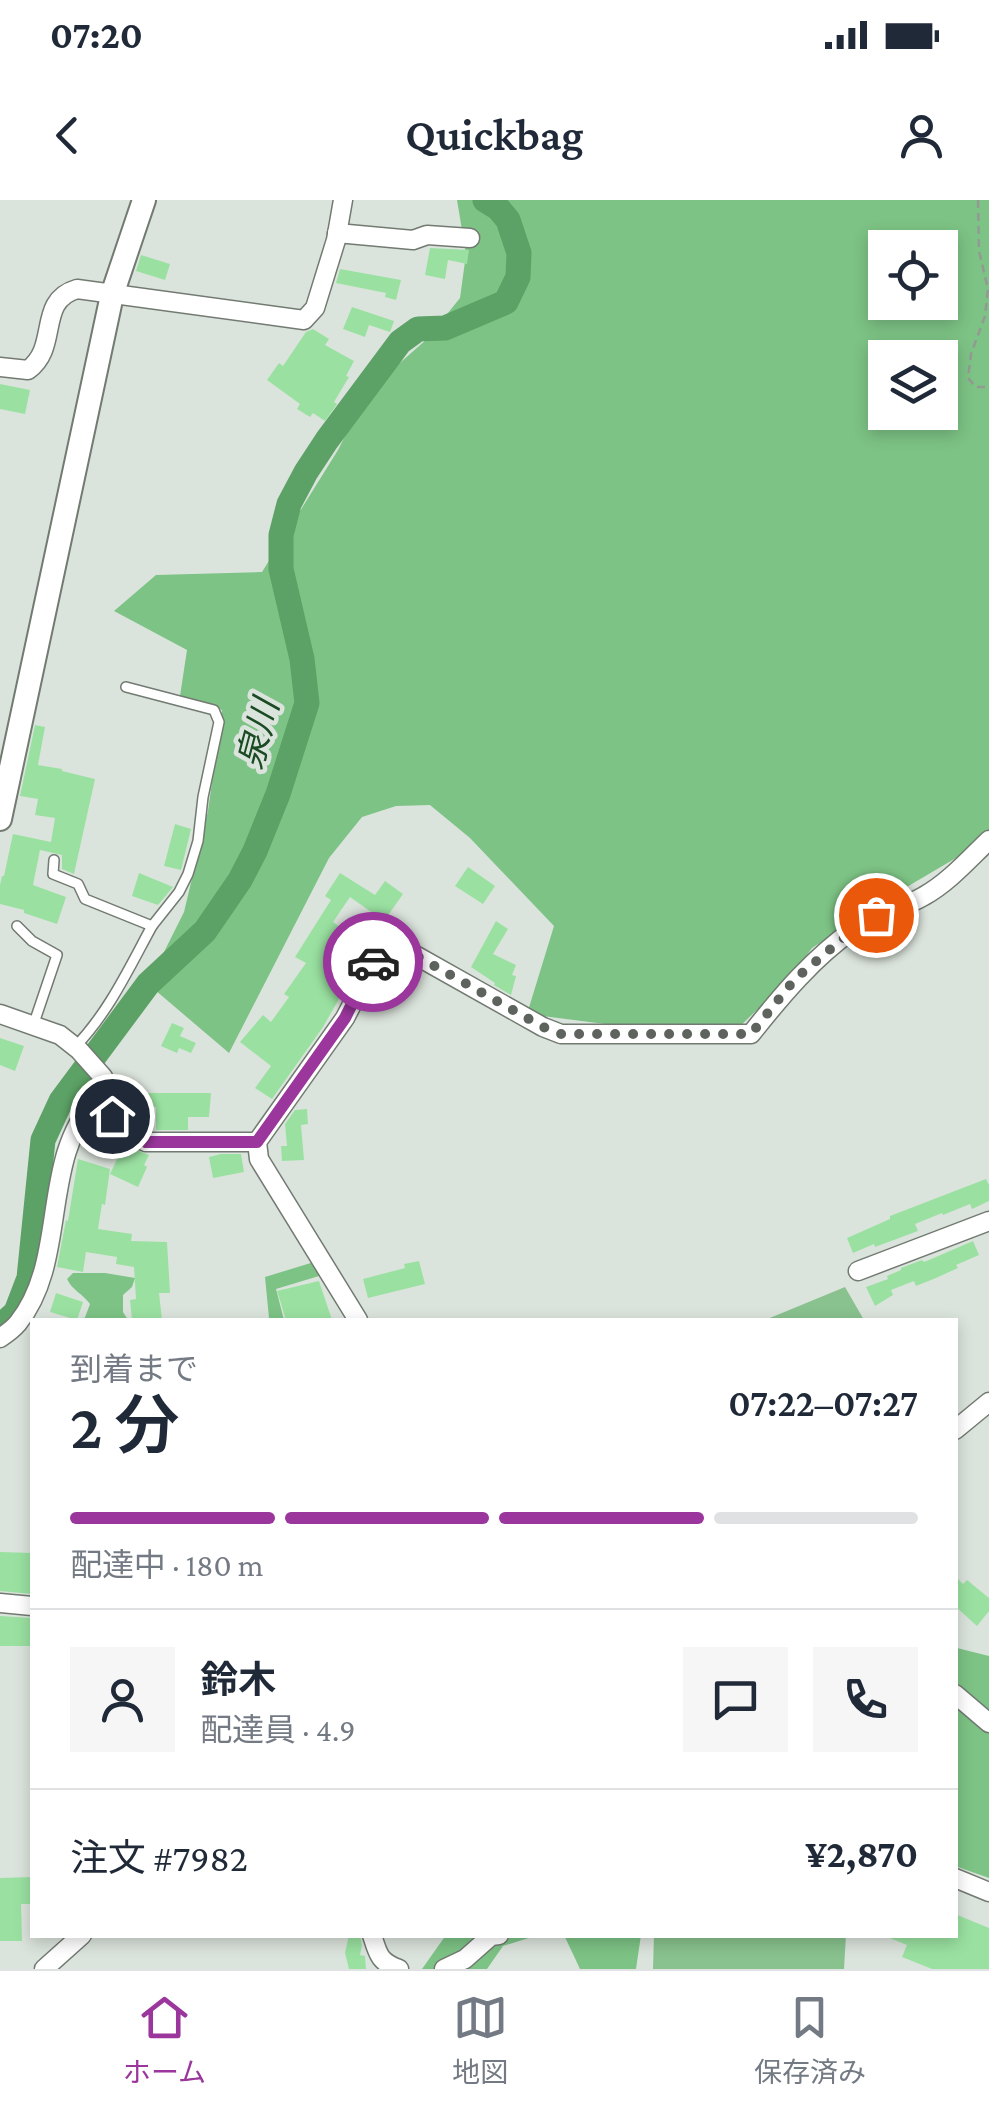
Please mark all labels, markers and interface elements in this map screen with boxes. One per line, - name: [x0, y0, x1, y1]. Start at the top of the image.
- text: 07:20: [50, 14, 143, 56]
- icon: back: [40, 108, 95, 163]
- icon: person: [894, 108, 949, 163]
- text: Quickbag: [405, 110, 584, 160]
- map controls: [868, 230, 958, 430]
- button: locate: [868, 230, 958, 320]
- button: layers: [868, 340, 958, 430]
- water label: 泉川: [231, 691, 287, 773]
- pin: [834, 873, 919, 958]
- icon: bag: [849, 888, 904, 943]
- courier: [323, 912, 423, 1012]
- icon: car: [346, 935, 401, 990]
- pin: [70, 1074, 155, 1159]
- icon: home: [85, 1089, 140, 1144]
- text: 到着まで: [70, 1351, 198, 1387]
- text: 07:22–07:27: [728, 1382, 918, 1424]
- text: 2 分: [70, 1390, 180, 1462]
- text: 配達中 · 180 m: [70, 1547, 263, 1583]
- button: person: [70, 1647, 175, 1752]
- button: chat: [683, 1647, 788, 1752]
- button: phone: [813, 1647, 918, 1752]
- text: 鈴木: [200, 1659, 276, 1701]
- text: 配達員 · 4.9: [200, 1712, 356, 1748]
- text: ¥2,870: [805, 1833, 918, 1875]
- text: 注文 #7982: [70, 1837, 248, 1879]
- tab: ホーム: [123, 1990, 206, 2090]
- tab: 地図: [452, 1990, 508, 2090]
- tab: 保存済み: [754, 1990, 866, 2090]

